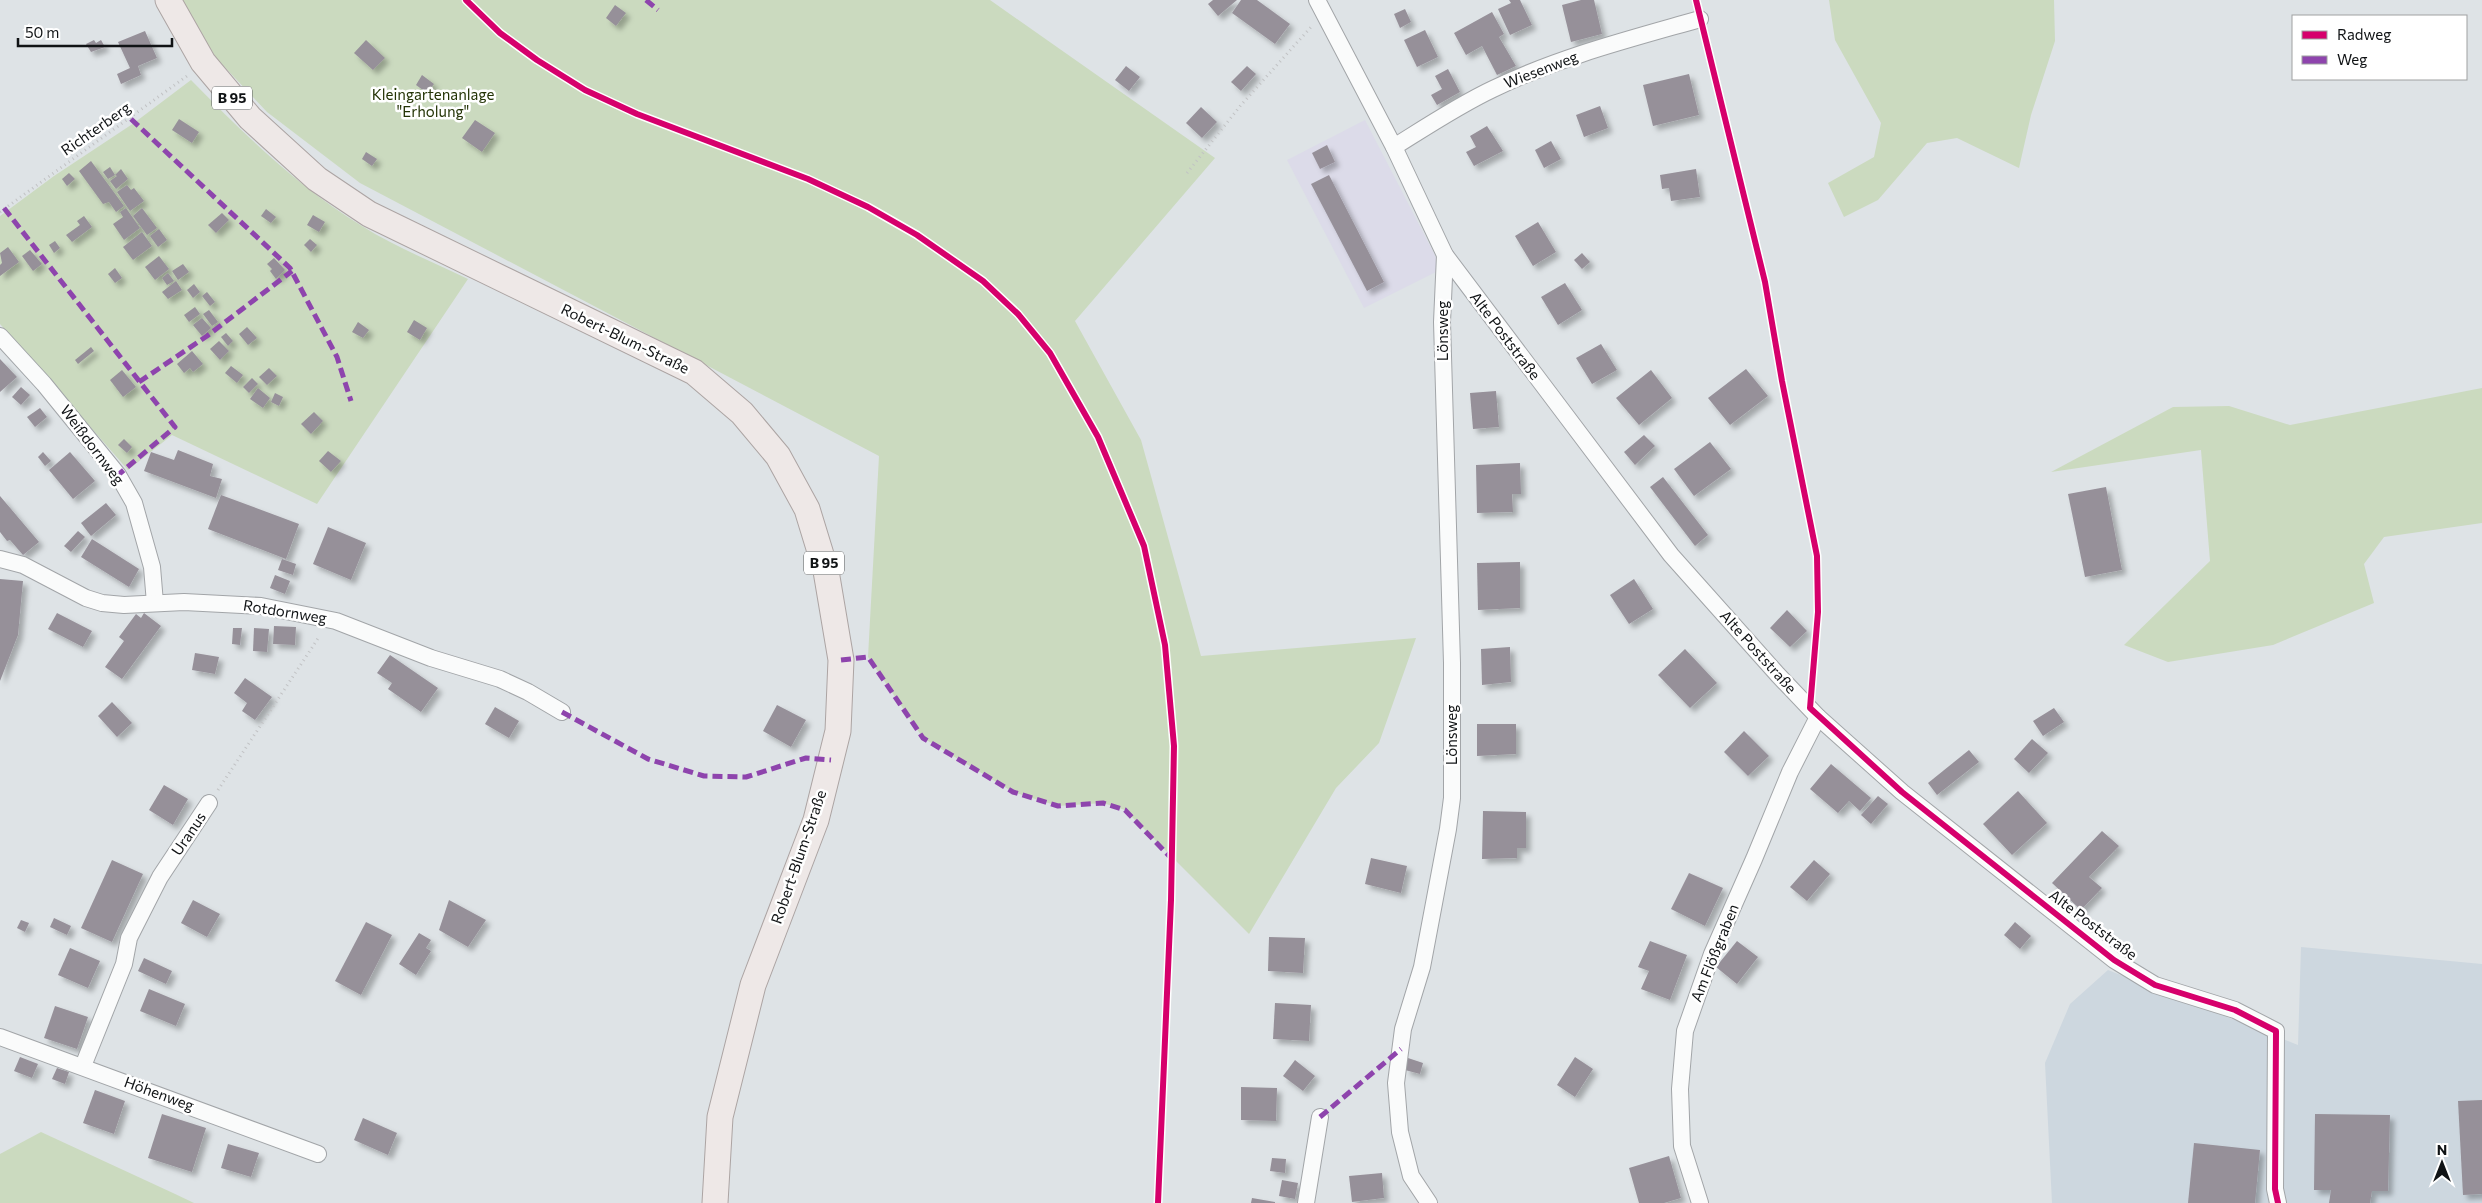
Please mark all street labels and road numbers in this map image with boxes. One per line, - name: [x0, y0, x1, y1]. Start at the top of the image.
- street label: Wiesenweg: [1501, 47, 1580, 91]
- road number: B 95: [212, 86, 252, 110]
- street label: Richterberg: [57, 98, 134, 159]
- street label: Alte Poststraße: [1467, 288, 1545, 383]
- street label: Robert-Blum-Straße: [558, 299, 693, 377]
- street label: Lönsweg: [1433, 301, 1451, 361]
- street label: Weißdornweg: [57, 401, 129, 488]
- road number: B 95: [804, 552, 844, 574]
- street label: Rotdornweg: [242, 596, 328, 626]
- street label: Alte Poststraße: [1717, 606, 1801, 697]
- street label: Lönsweg: [1442, 705, 1460, 765]
- street label: Robert-Blum-Straße: [767, 787, 829, 926]
- street label: Uranus: [167, 808, 209, 859]
- street label: Alte Poststraße: [2046, 885, 2141, 963]
- street label: Am Flößgraben: [1686, 901, 1742, 1004]
- street label: Höhenweg: [122, 1072, 197, 1114]

